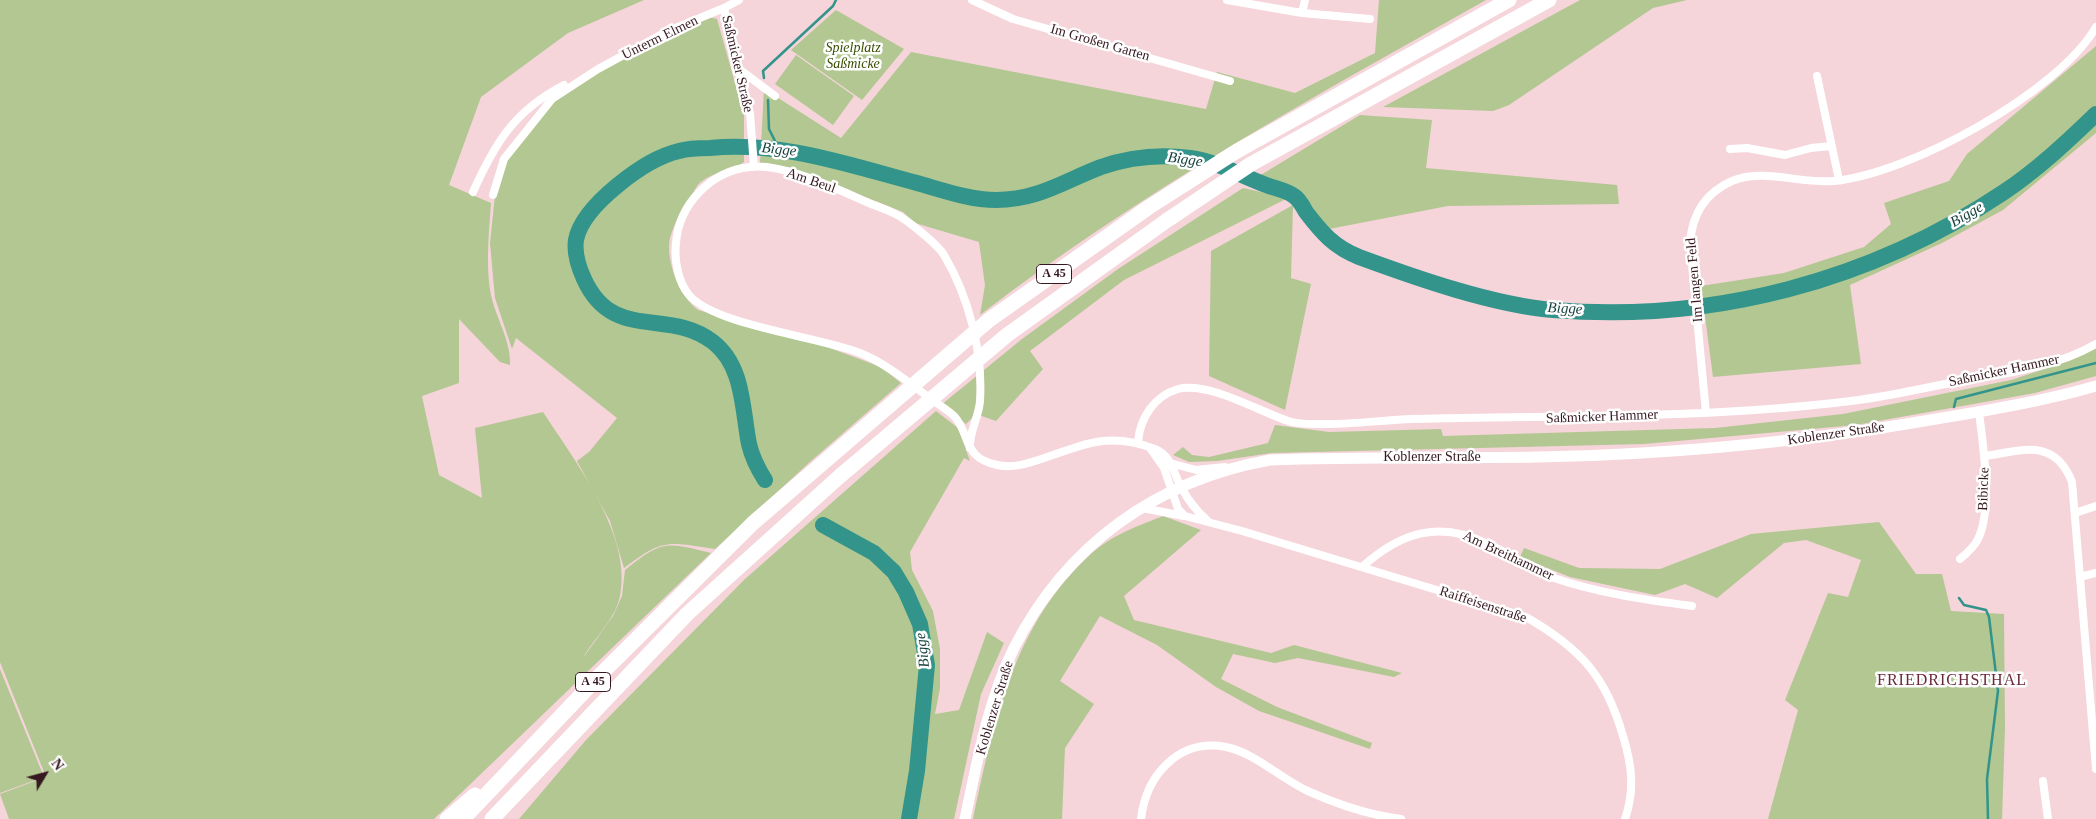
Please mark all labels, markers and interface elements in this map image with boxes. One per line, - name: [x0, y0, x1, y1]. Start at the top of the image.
- street label: Unterm Elmen: [619, 12, 701, 64]
- street label: Saßmicker Straße: [718, 14, 756, 114]
- street label: Im Großen Garten: [1048, 21, 1152, 65]
- park label: Spielplatz Saßmicke: [825, 40, 881, 72]
- water label: Bigge: [761, 139, 797, 161]
- water label: Bigge: [1166, 149, 1204, 171]
- street label: Am Beul: [784, 165, 838, 197]
- water label: Bigge: [1947, 198, 1987, 232]
- street label: Im langen Feld: [1683, 237, 1707, 323]
- road number: A 45: [1036, 264, 1072, 284]
- water label: Bigge: [1547, 299, 1583, 319]
- street label: Saßmicker Hammer: [1947, 351, 2061, 391]
- street label: Saßmicker Hammer: [1546, 407, 1658, 427]
- street label: Koblenzer Straße: [1787, 419, 1885, 449]
- street label: Koblenzer Straße: [1383, 449, 1481, 465]
- street label: Bibicke: [1975, 467, 1993, 511]
- street label: Am Breithammer: [1460, 528, 1556, 584]
- street label: Raiffeisenstraße: [1437, 583, 1529, 627]
- water label: Bigge: [912, 632, 934, 668]
- street label: Koblenzer Straße: [973, 659, 1017, 757]
- district label: FRIEDRICHSTHAL: [1875, 671, 2029, 691]
- road number: A 45: [576, 672, 610, 692]
- north arrow: [20, 749, 70, 799]
- text: N: [48, 756, 66, 773]

